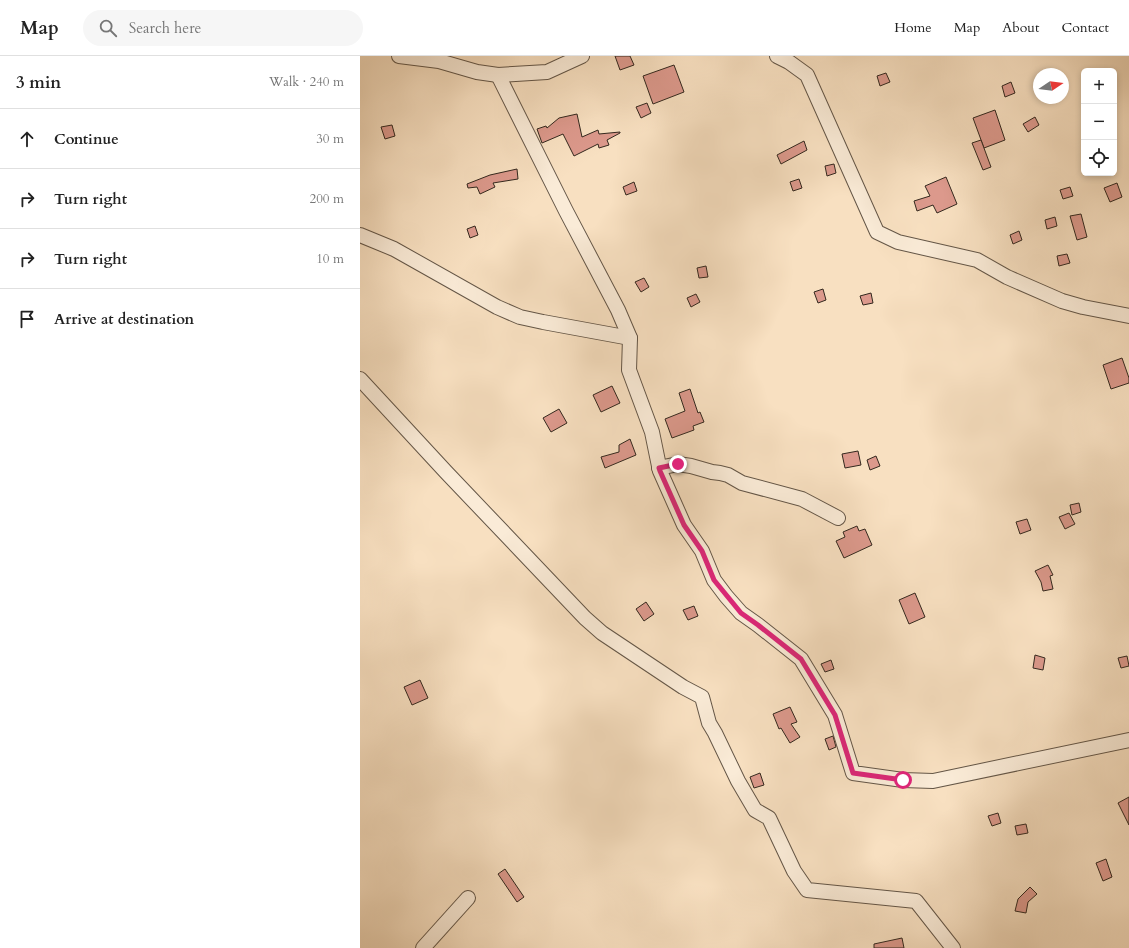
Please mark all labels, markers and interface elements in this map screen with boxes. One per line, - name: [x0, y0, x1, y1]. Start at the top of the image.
- search box: [83, 10, 363, 46]
- text: Map: [20, 15, 59, 41]
- icon: search: [97, 17, 119, 39]
- text: Search here: [129, 18, 201, 38]
- text: Home: [894, 18, 932, 37]
- text: Map: [954, 18, 980, 37]
- text: About: [1002, 18, 1039, 37]
- text: Contact: [1061, 18, 1109, 37]
- north arrow: [1033, 68, 1069, 104]
- map controls: [1081, 68, 1117, 176]
- button: +: [1081, 68, 1117, 104]
- text: 3 min: [16, 71, 61, 94]
- text: Walk · 240 m: [269, 73, 344, 91]
- button: −: [1081, 104, 1117, 140]
- icon: ahead: [16, 128, 38, 150]
- text: Continue: [54, 129, 119, 149]
- text: 30 m: [316, 130, 344, 148]
- button: locate: [1081, 140, 1117, 176]
- icon: right: [16, 188, 38, 210]
- text: Turn right: [54, 189, 127, 209]
- text: 200 m: [310, 190, 344, 208]
- icon: right: [16, 248, 38, 270]
- text: Turn right: [54, 249, 127, 269]
- text: 10 m: [316, 250, 344, 268]
- icon: arrive: [16, 308, 38, 330]
- text: Arrive at destination: [54, 309, 194, 329]
- route end: [669, 455, 687, 473]
- route start: [894, 771, 912, 789]

